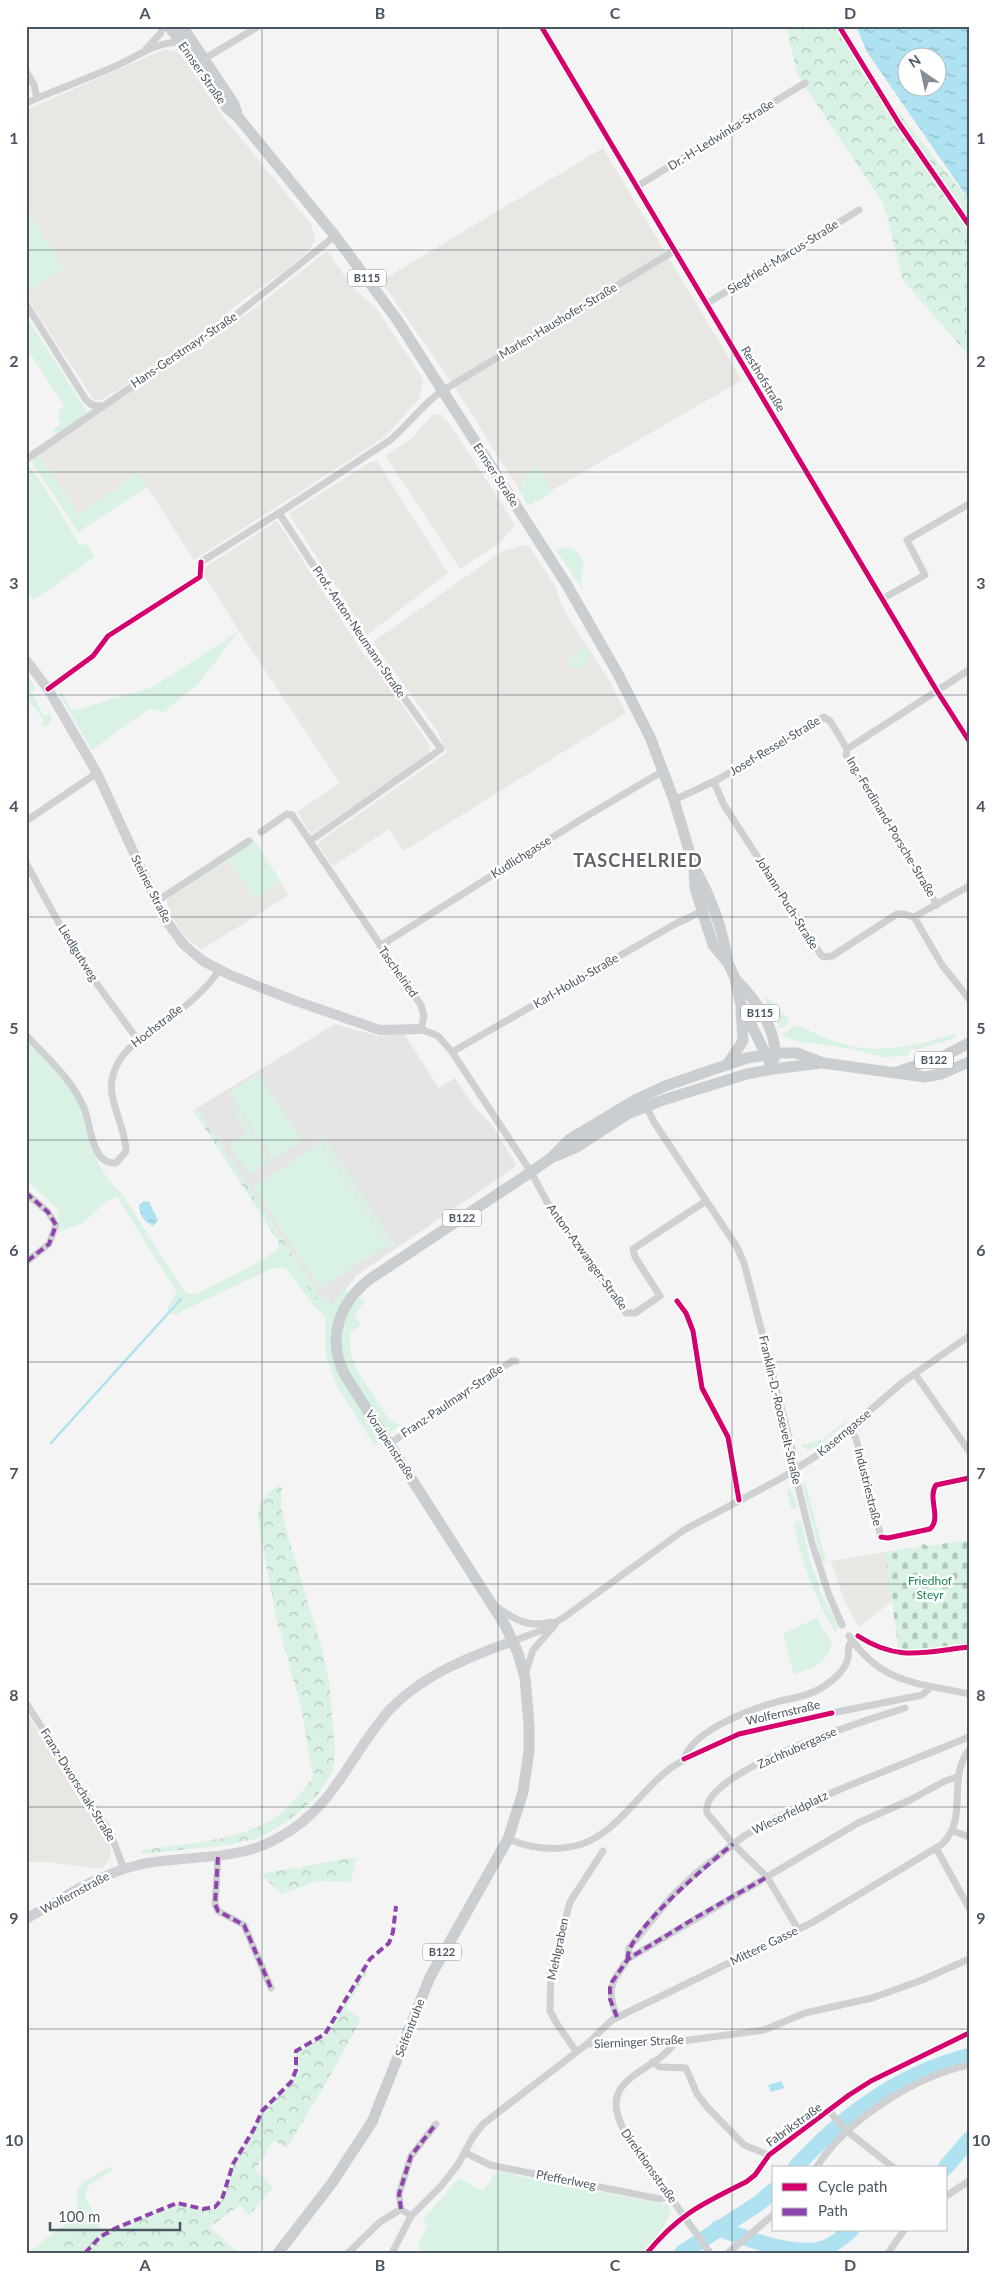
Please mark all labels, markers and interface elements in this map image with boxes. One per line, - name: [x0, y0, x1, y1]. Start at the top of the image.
- text: A: [138, 3, 151, 22]
- text: B: [375, 3, 385, 22]
- text: C: [610, 3, 621, 22]
- text: D: [844, 3, 856, 22]
- street label: Ennser Straße: [175, 39, 229, 107]
- north arrow: [898, 48, 948, 98]
- text: N: [905, 51, 924, 71]
- street label: Dr.-H-Ledwinka-Straße: [665, 96, 777, 173]
- text: 1: [9, 128, 19, 147]
- text: 1: [976, 128, 986, 147]
- street label: Siegfried-Marcus-Straße: [724, 216, 841, 297]
- road number: B115: [348, 270, 386, 286]
- street label: Marlen-Haushofer-Straße: [496, 279, 619, 362]
- street label: Hans-Gerstmayr-Straße: [128, 309, 240, 391]
- street label: Resthofstraße: [738, 343, 789, 414]
- text: 2: [9, 351, 19, 370]
- text: 2: [976, 351, 986, 370]
- street label: Ennser Straße: [470, 440, 523, 509]
- street label: Prof.-Anton-Neumann-Straße: [310, 563, 409, 701]
- text: 3: [9, 573, 19, 592]
- text: 3: [976, 573, 986, 592]
- street label: Josef-Ressel-Straße: [727, 713, 823, 779]
- street label: Ing.-Ferdinand-Porsche-Straße: [844, 754, 939, 900]
- text: 4: [9, 796, 19, 815]
- text: 4: [976, 796, 986, 815]
- street label: Kudlichgasse: [488, 832, 554, 881]
- district label: TASCHELRIED: [573, 849, 703, 871]
- street label: Steiner Straße: [128, 852, 175, 925]
- street label: Johann-Puch-Straße: [753, 853, 822, 952]
- street label: Liedlgutweg: [55, 922, 102, 984]
- street label: Taschelried: [375, 943, 421, 1000]
- street label: Karl-Holub-Straße: [530, 950, 621, 1011]
- street label: Hochstraße: [128, 1001, 185, 1050]
- road number: B115: [741, 1004, 779, 1021]
- text: 5: [9, 1018, 19, 1037]
- text: 5: [976, 1018, 986, 1037]
- road number: B122: [915, 1052, 953, 1068]
- street label: Anton-Azwanger-Straße: [544, 1201, 631, 1313]
- road number: B122: [443, 1210, 481, 1226]
- text: 6: [9, 1240, 19, 1259]
- text: 6: [976, 1240, 986, 1259]
- street label: Franklin-D.-Roosevelt-Straße: [756, 1334, 805, 1486]
- street label: Franz-Paulmayr-Straße: [398, 1361, 506, 1440]
- street label: Kaserngasse: [814, 1406, 874, 1459]
- street label: Voralpenstraße: [362, 1407, 418, 1482]
- street label: Industriestraße: [852, 1446, 885, 1527]
- text: 7: [9, 1463, 19, 1482]
- text: 7: [976, 1463, 986, 1482]
- park label: Friedhof Steyr: [908, 1573, 953, 1602]
- text: 8: [9, 1685, 19, 1704]
- text: 8: [976, 1685, 986, 1704]
- street label: Wolfernstraße: [744, 1697, 822, 1728]
- street label: Zachhubergasse: [755, 1723, 839, 1772]
- street label: Franz-Dworschak-Straße: [37, 1725, 119, 1844]
- street label: Wieserfeldplatz: [749, 1787, 831, 1837]
- street label: Wolfernstraße: [38, 1868, 112, 1917]
- text: 9: [9, 1908, 19, 1927]
- text: 9: [976, 1908, 986, 1927]
- street label: Mehlgraben: [544, 1916, 571, 1981]
- street label: Mittere Gasse: [728, 1923, 800, 1968]
- road number: B122: [423, 1944, 461, 1960]
- street label: Seifentruhe: [392, 1997, 427, 2059]
- street label: Sierninger Straße: [594, 2032, 684, 2051]
- street label: Fabrikstraße: [763, 2099, 824, 2150]
- street label: Direktionsstraße: [618, 2126, 681, 2206]
- text: 10: [5, 2130, 23, 2149]
- text: 10: [972, 2130, 990, 2149]
- street label: Pfefferlweg: [535, 2166, 597, 2193]
- legend: [772, 2166, 948, 2232]
- text: Cycle path: [818, 2177, 887, 2195]
- scale bar: [50, 2199, 180, 2231]
- text: Path: [818, 2201, 848, 2219]
- text: 100 m: [58, 2207, 100, 2225]
- text: A: [138, 2255, 151, 2274]
- text: B: [375, 2255, 385, 2274]
- text: C: [610, 2255, 621, 2274]
- text: D: [844, 2255, 856, 2274]

